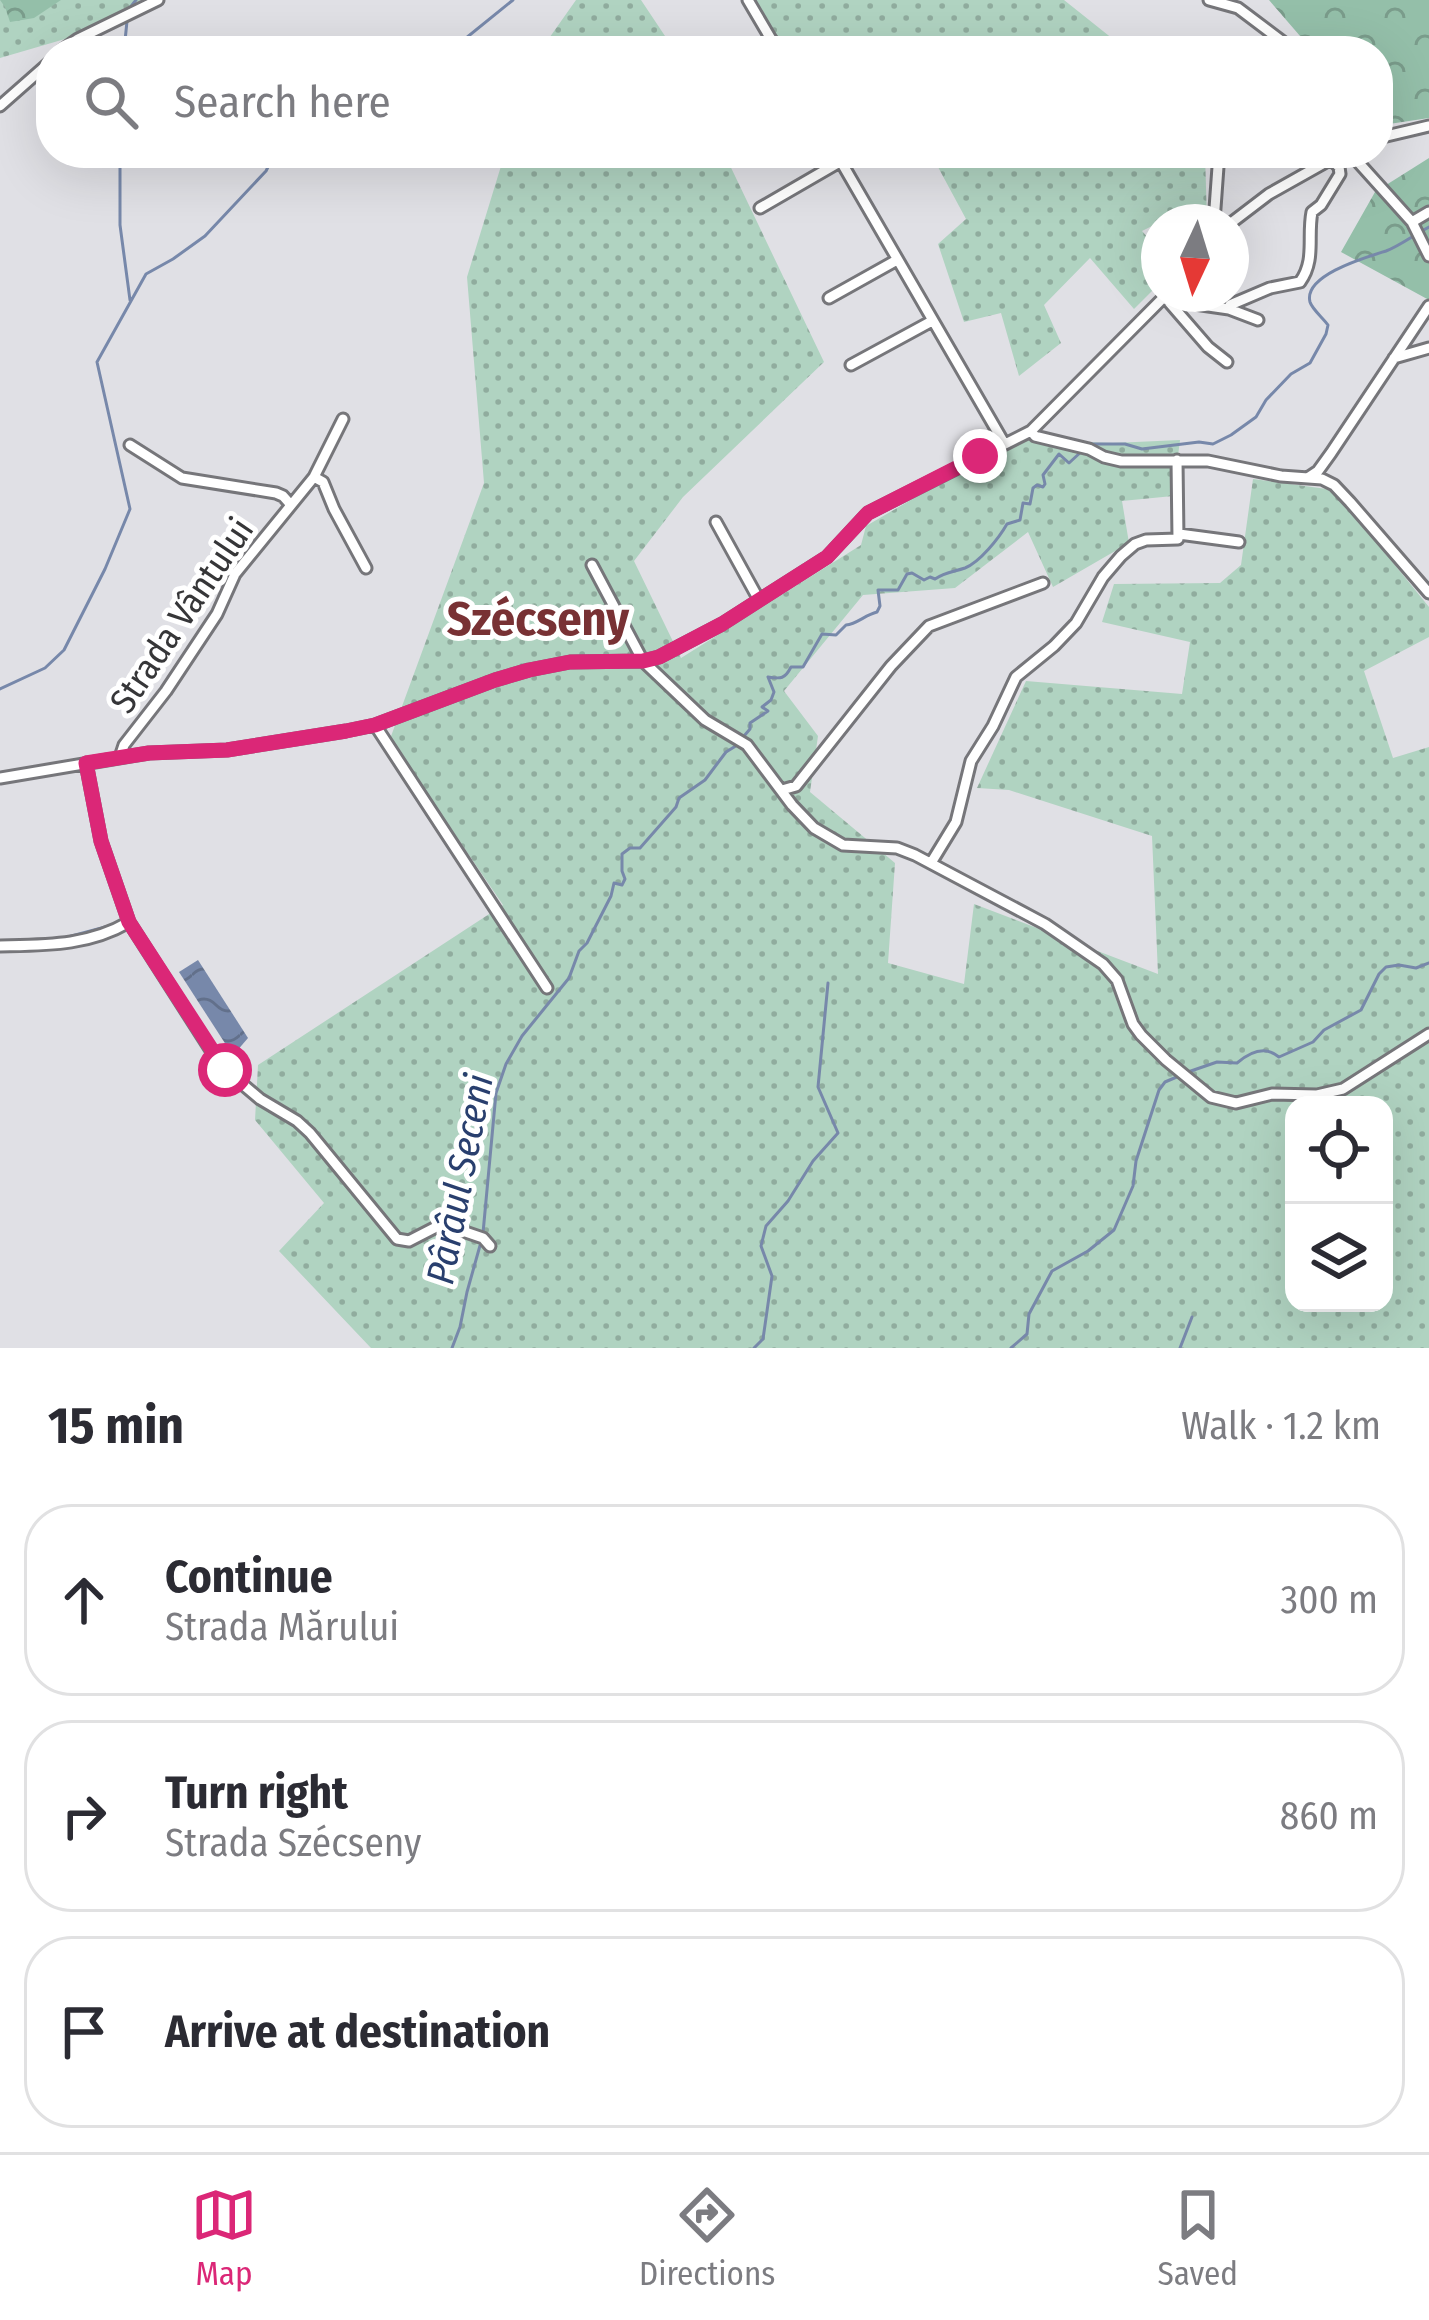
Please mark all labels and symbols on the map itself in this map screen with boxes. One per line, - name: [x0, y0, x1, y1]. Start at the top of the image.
- north arrow: [1141, 204, 1249, 312]
- route end: [953, 429, 1007, 483]
- street label: Strada Vântului: [101, 510, 263, 721]
- district label: Szécseny: [447, 590, 630, 648]
- route start: [198, 1043, 252, 1097]
- water label: Pârâul Seceni: [417, 1070, 503, 1288]

